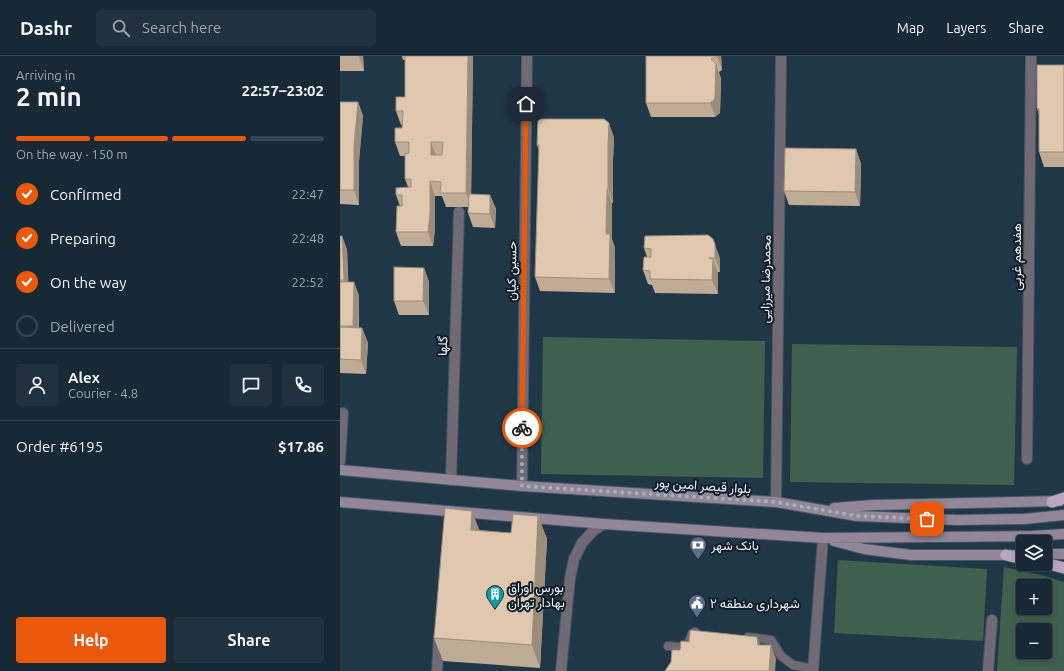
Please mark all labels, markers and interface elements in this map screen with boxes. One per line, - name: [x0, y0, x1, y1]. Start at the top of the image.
- search box: [96, 10, 376, 46]
- text: Dashr: [20, 17, 72, 39]
- icon: search: [110, 17, 132, 39]
- text: Search here: [142, 19, 221, 36]
- text: Map: [897, 20, 924, 36]
- text: Layers: [946, 20, 986, 36]
- text: Share: [1008, 20, 1044, 36]
- text: Arriving in: [16, 68, 75, 82]
- text: 2 min: [16, 82, 82, 111]
- text: 22:57–23:02: [241, 82, 324, 99]
- pin: [509, 87, 543, 121]
- icon: home: [515, 93, 537, 115]
- text: On the way · 150 m: [16, 147, 128, 161]
- icon: check: [16, 183, 38, 205]
- text: Confirmed: [50, 186, 122, 203]
- text: 22:47: [291, 187, 324, 201]
- street label: هفدهم غربی: [1009, 223, 1025, 291]
- icon: check: [16, 227, 38, 249]
- text: Preparing: [50, 230, 116, 247]
- text: 22:48: [291, 231, 324, 245]
- street label: محمدرضا میرزایی: [757, 235, 775, 323]
- street label: حسین کیان: [503, 241, 521, 301]
- icon: check: [16, 271, 38, 293]
- text: On the way: [50, 274, 126, 291]
- text: 22:52: [291, 275, 324, 289]
- text: Delivered: [50, 318, 115, 335]
- street label: گلها: [435, 336, 451, 356]
- button: person: [16, 364, 58, 406]
- button: chat: [230, 364, 272, 406]
- button: phone: [282, 364, 324, 406]
- text: Alex: [68, 369, 100, 386]
- text: Courier · 4.8: [68, 386, 138, 400]
- courier: [502, 408, 542, 448]
- icon: bike: [511, 417, 533, 439]
- text: Order #6195: [16, 438, 103, 455]
- text: $17.86: [278, 438, 324, 455]
- street label: بلوار قیصر امین پور: [653, 475, 752, 498]
- pin: [910, 502, 944, 536]
- icon: bag: [916, 508, 938, 530]
- bank icon: بانک شهر: [688, 535, 708, 560]
- map controls: [1016, 535, 1052, 659]
- button: layers: [1016, 535, 1052, 571]
- place label: بانک شهر: [710, 538, 759, 554]
- button: +: [1016, 579, 1052, 615]
- place label: بورس اوراق بهادار تهران: [508, 580, 565, 611]
- building icon: بورس اوراق بهادار تهران: [485, 584, 505, 609]
- public building icon: شهرداری منطقه ۲: [687, 593, 707, 618]
- place label: شهرداری منطقه ۲: [710, 596, 800, 612]
- button: Help: [16, 617, 166, 663]
- button: Share: [174, 617, 324, 663]
- button: −: [1016, 623, 1052, 659]

